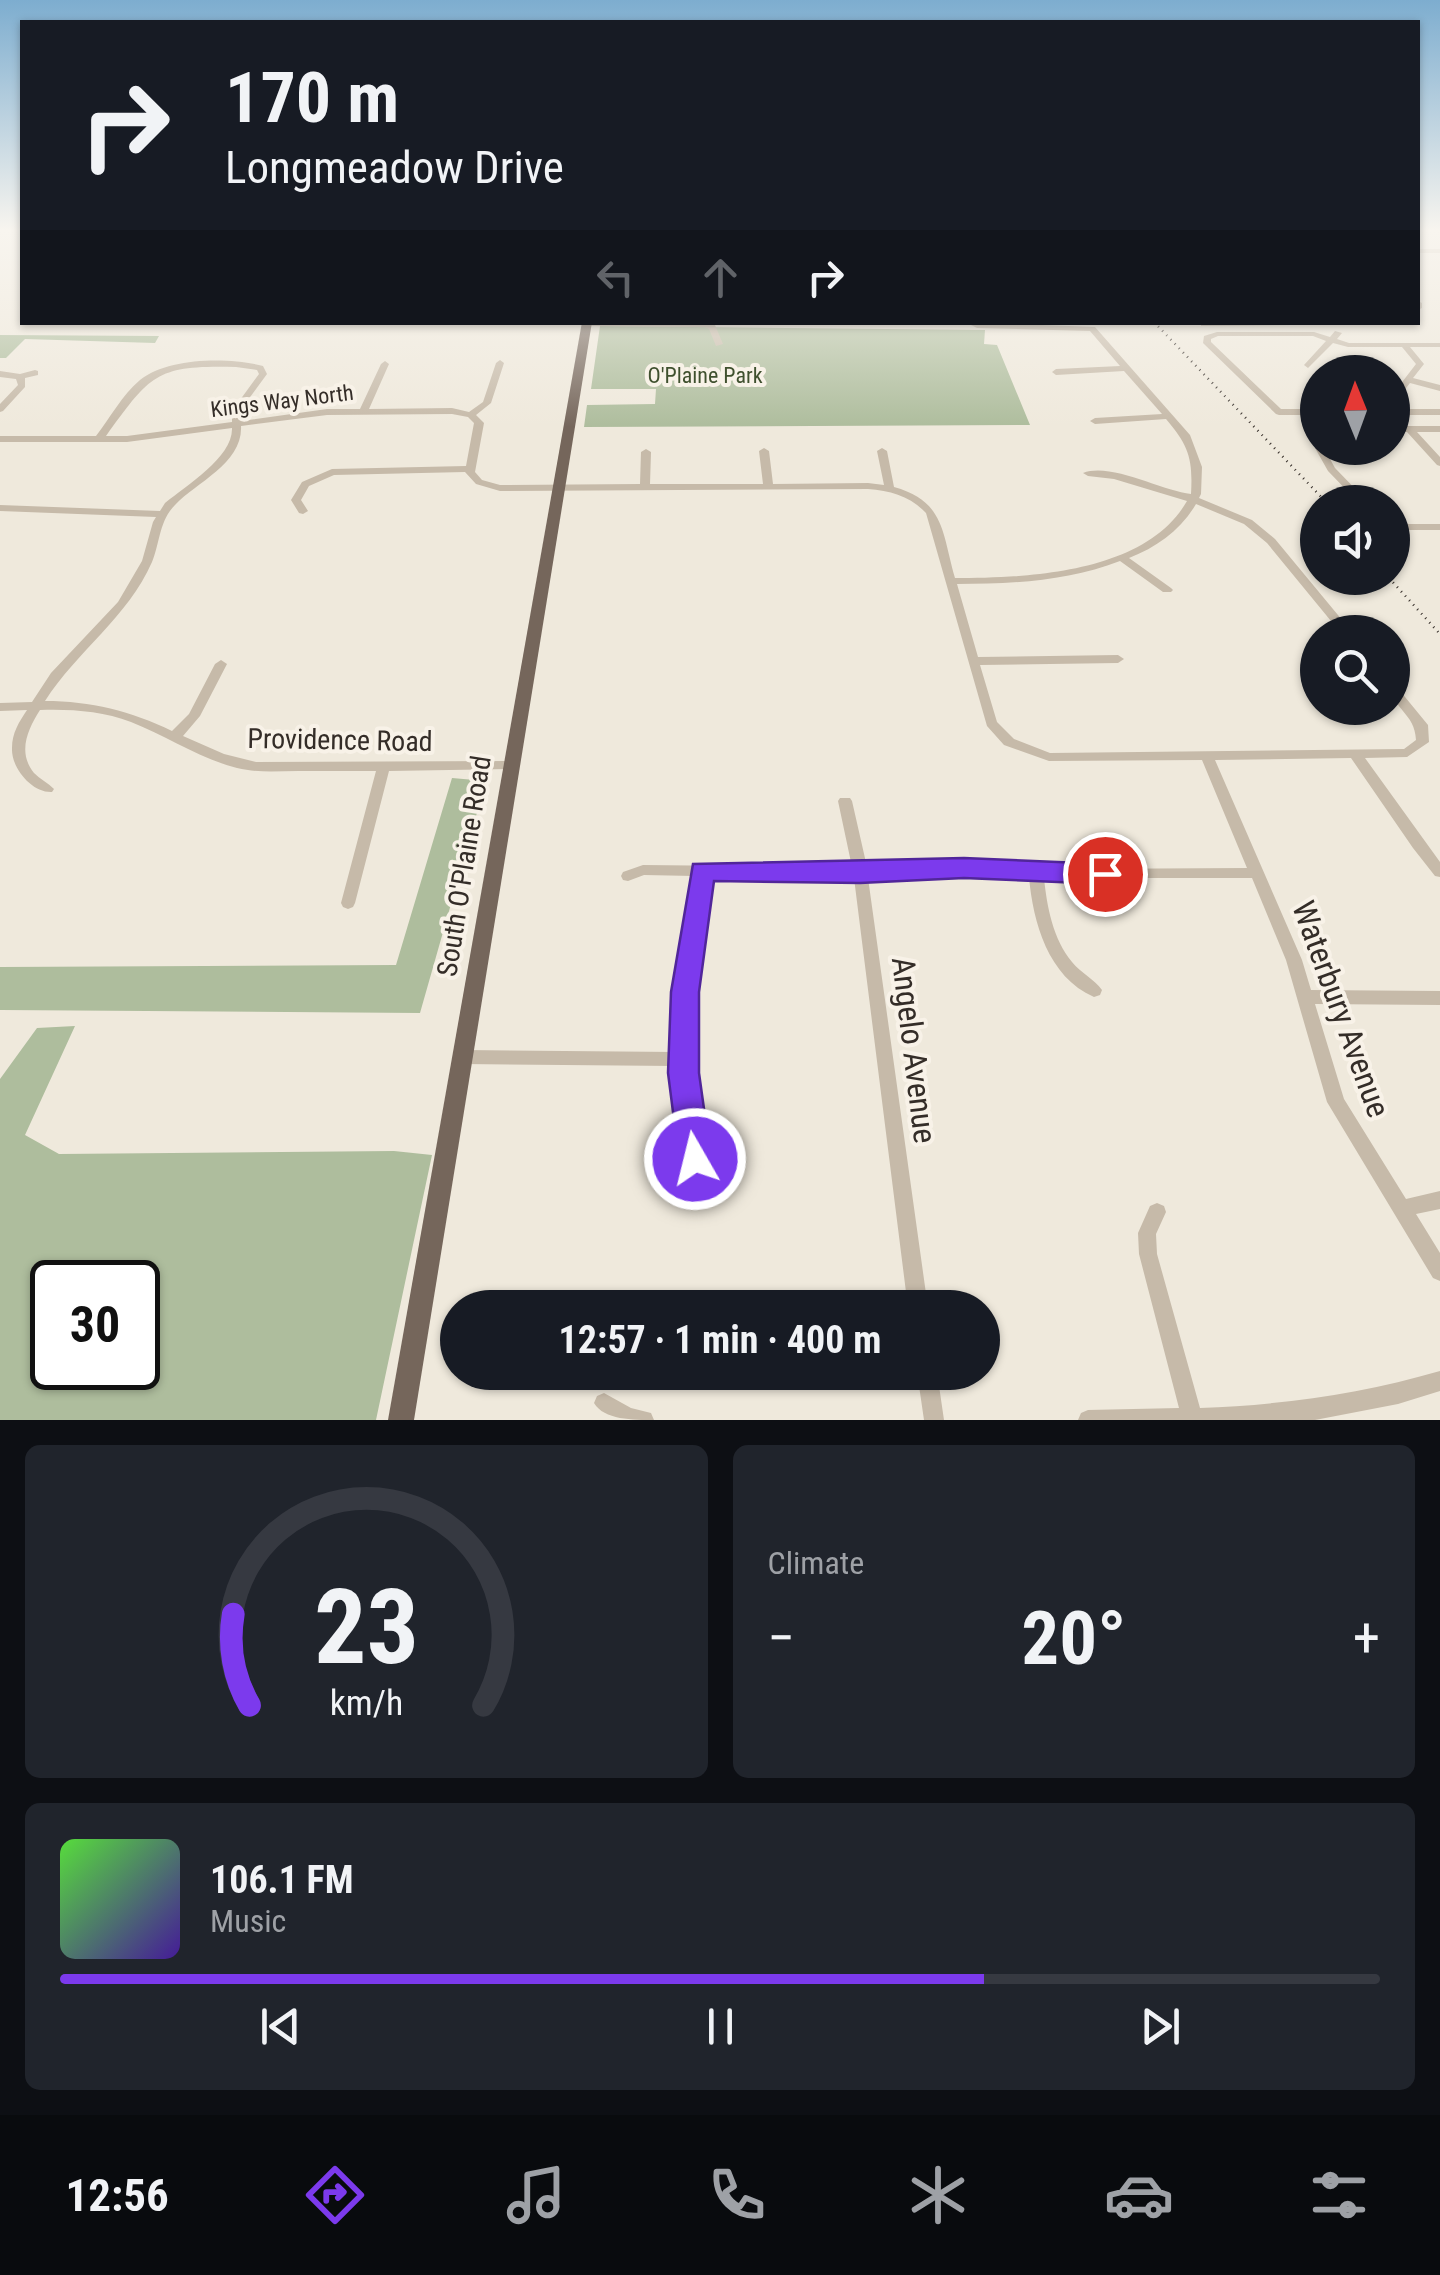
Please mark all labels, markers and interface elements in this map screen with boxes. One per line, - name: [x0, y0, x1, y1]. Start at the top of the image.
- text: 170 m: [225, 57, 399, 139]
- icon: right: [60, 60, 190, 190]
- text: Longmeadow Drive: [225, 141, 564, 194]
- icon: left: [588, 250, 643, 305]
- icon: ahead: [693, 250, 748, 305]
- icon: right: [798, 250, 853, 305]
- north arrow: [1300, 355, 1410, 465]
- map controls: [1300, 355, 1410, 725]
- park label: O'Plaine Park: [647, 363, 763, 388]
- street label: Kings Way North: [209, 380, 355, 422]
- button: sound: [1300, 485, 1410, 595]
- button: search: [1300, 615, 1410, 725]
- street label: Providence Road: [247, 722, 433, 758]
- street label: South O'Plaine Road: [430, 753, 498, 979]
- pin: [1063, 832, 1148, 917]
- icon: arrive: [1078, 847, 1133, 902]
- street label: Waterbury Avenue: [1284, 896, 1398, 1122]
- street label: Angelo Avenue: [884, 955, 944, 1145]
- position arrow: [643, 1107, 747, 1211]
- speed limit sign: 30: [30, 1260, 160, 1390]
- text: 12:57 · 1 min · 400 m: [559, 1318, 881, 1362]
- text: Climate: [768, 1544, 864, 1582]
- text: 23: [314, 1567, 419, 1688]
- text: 20°: [1021, 1594, 1126, 1682]
- text: −: [768, 1606, 795, 1670]
- text: +: [1353, 1606, 1380, 1670]
- text: km/h: [329, 1682, 403, 1724]
- text: 106.1 FM: [210, 1858, 354, 1902]
- text: Music: [210, 1902, 286, 1940]
- icon: previous: [253, 1999, 308, 2054]
- icon: pause: [693, 1999, 748, 2054]
- icon: next: [1133, 1999, 1188, 2054]
- icon: directions: [300, 2160, 370, 2230]
- icon: music: [501, 2160, 571, 2230]
- icon: phone: [702, 2160, 772, 2230]
- icon: climate: [903, 2160, 973, 2230]
- icon: car: [1104, 2160, 1174, 2230]
- icon: filters: [1304, 2160, 1374, 2230]
- text: 12:56: [65, 2169, 169, 2222]

